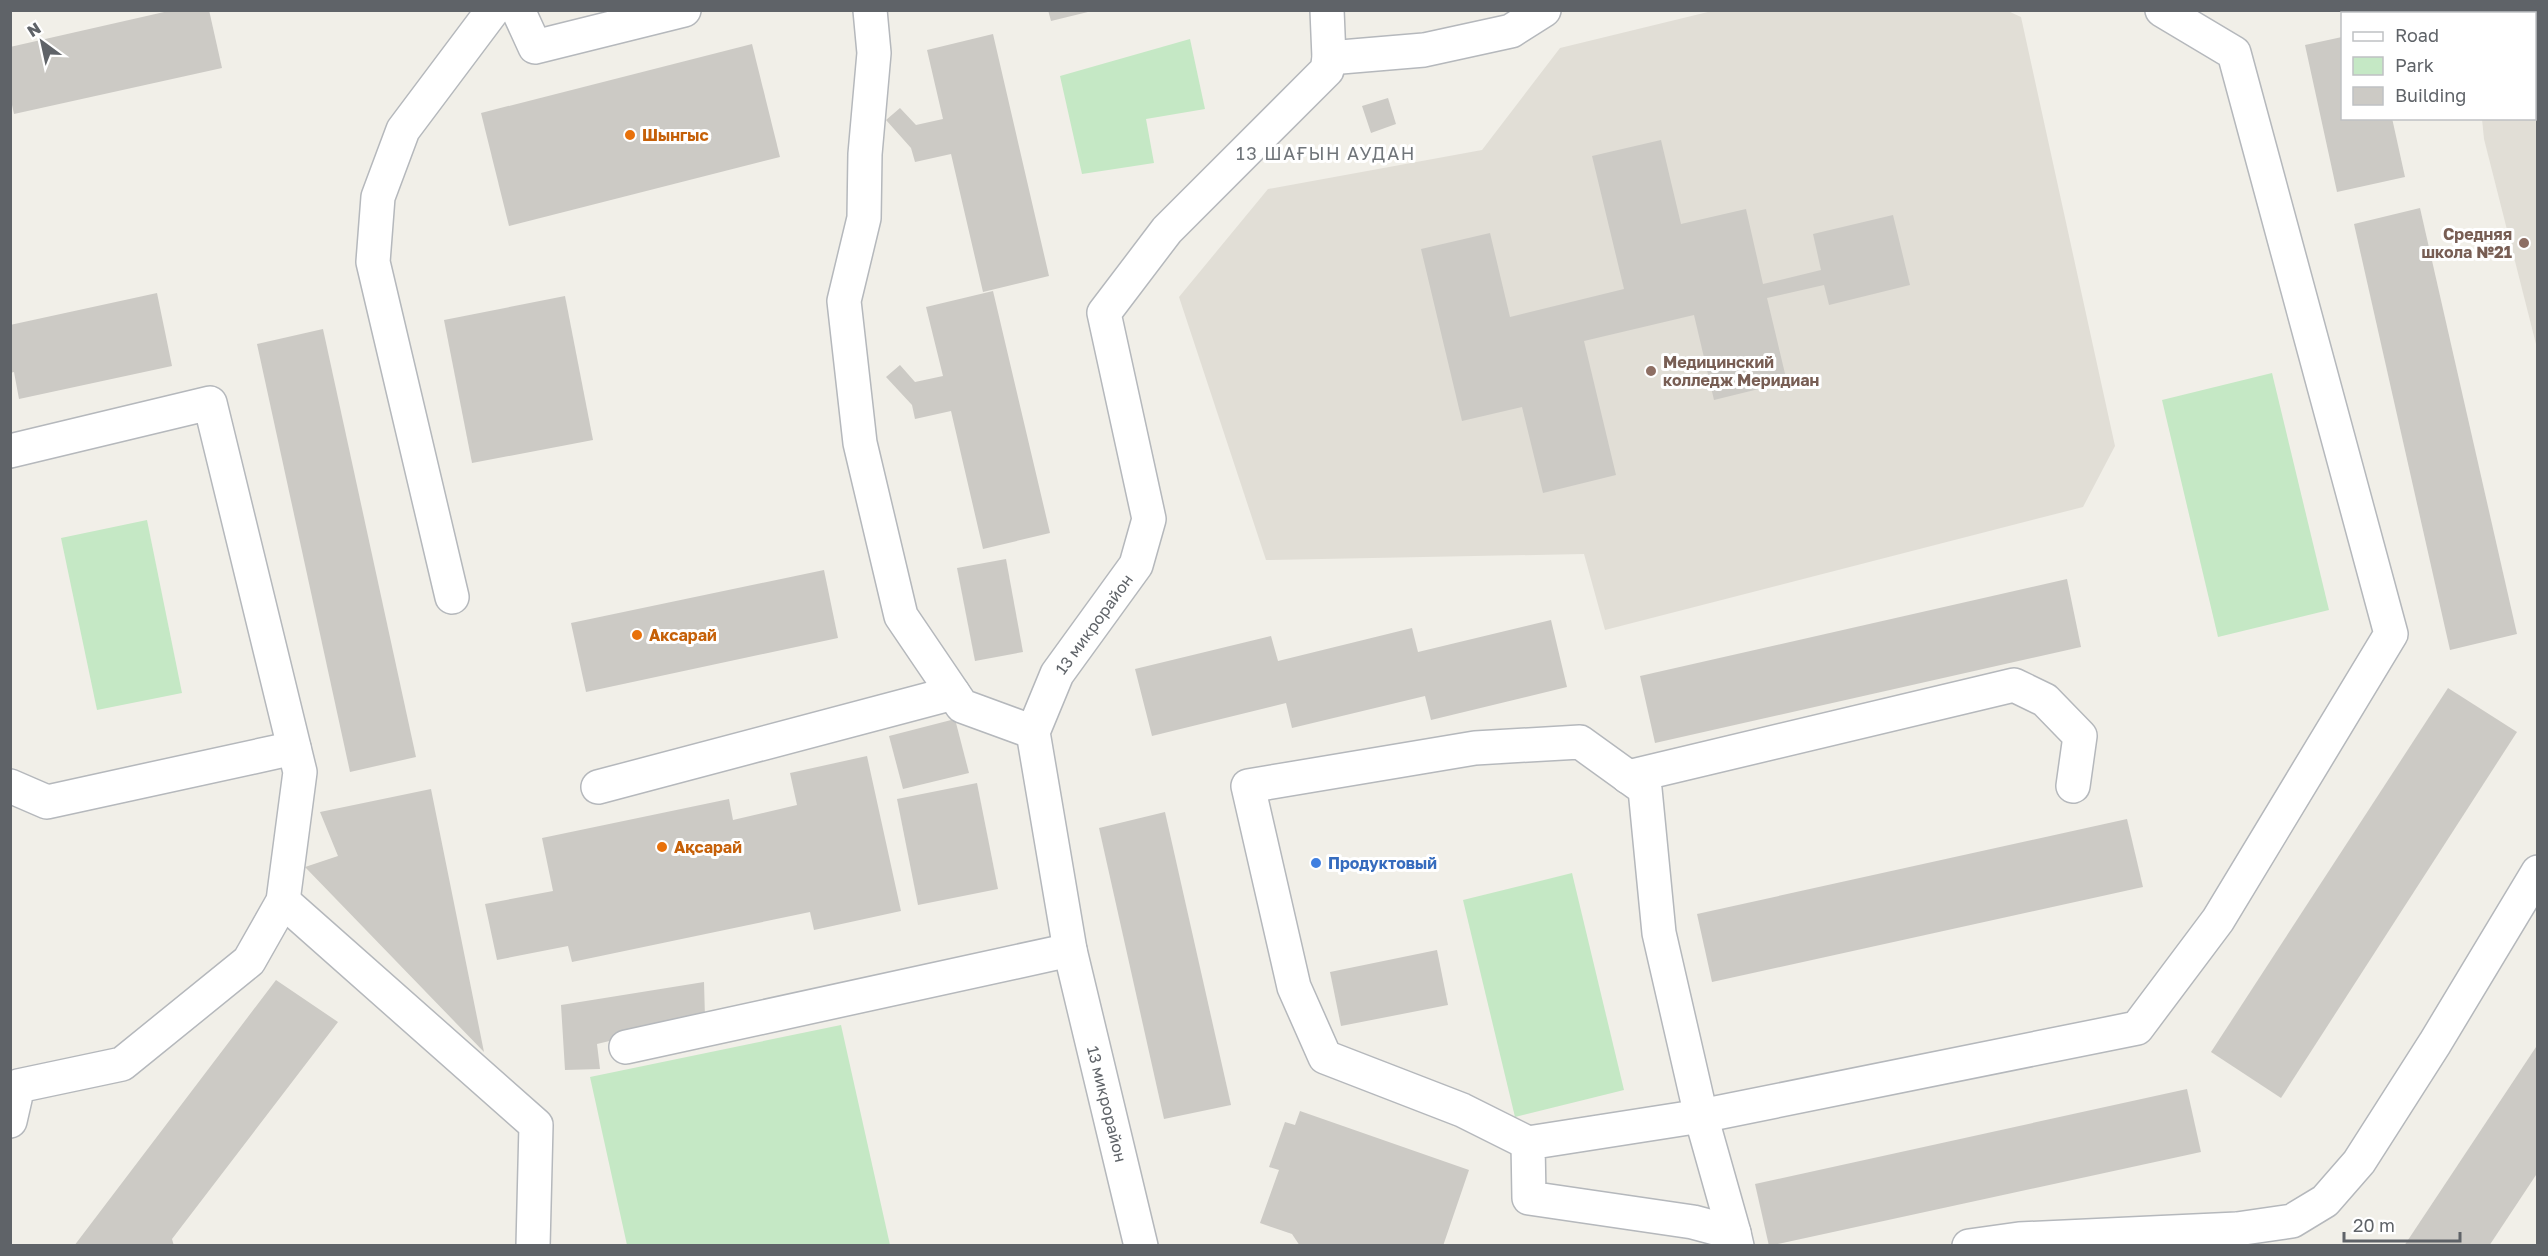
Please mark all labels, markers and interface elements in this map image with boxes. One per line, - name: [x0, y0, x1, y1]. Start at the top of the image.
- north arrow: [12, 12, 72, 72]
- legend: [2341, 12, 2536, 120]
- text: N: [23, 18, 44, 41]
- text: Road: [2395, 24, 2439, 46]
- text: Park: [2395, 54, 2434, 76]
- text: Building: [2395, 84, 2466, 106]
- place label: Шынгыс: [642, 125, 709, 145]
- marker: Шынгыс: [623, 128, 637, 142]
- district label: 13 ШАҒЫН АУДАН: [1236, 142, 1416, 164]
- place label: Средняя школа №21: [2422, 224, 2512, 262]
- marker: Средняя школа №21: [2517, 236, 2531, 250]
- place label: Медицинский колледж Меридиан: [1663, 352, 1819, 390]
- marker: Медицинский колледж Меридиан: [1644, 364, 1658, 378]
- street label: 13 микрорайон: [1051, 570, 1137, 678]
- place label: Аксарай: [649, 625, 717, 645]
- marker: Аксарай: [630, 628, 644, 642]
- place label: Ақсарай: [674, 837, 742, 857]
- marker: Ақсарай: [655, 840, 669, 854]
- place label: Продуктовый: [1328, 853, 1437, 873]
- marker: Продуктовый: [1309, 856, 1323, 870]
- street label: 13 микрорайон: [1083, 1044, 1131, 1164]
- scale bar: [2344, 1205, 2460, 1243]
- text: 20 m: [2353, 1214, 2395, 1236]

